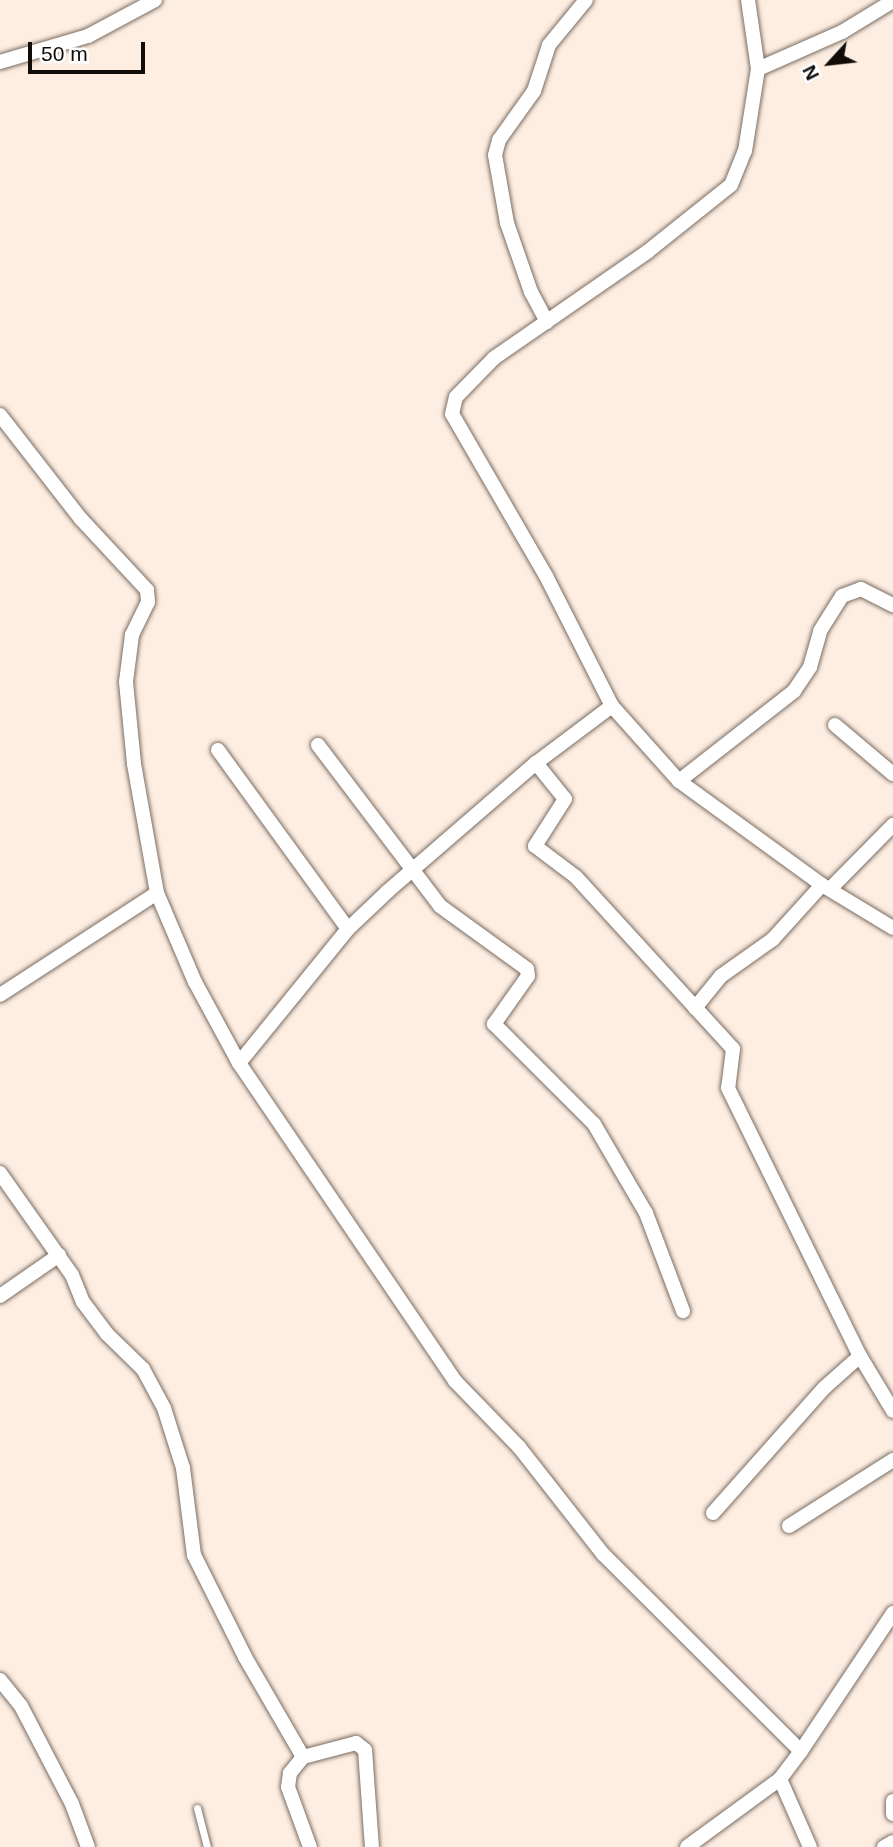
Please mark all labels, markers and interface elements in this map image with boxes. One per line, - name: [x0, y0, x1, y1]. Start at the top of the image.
- scale bar: [32, 28, 149, 72]
- north arrow: [795, 28, 865, 98]
- text: 50 m: [41, 42, 88, 65]
- text: N: [798, 62, 823, 84]

